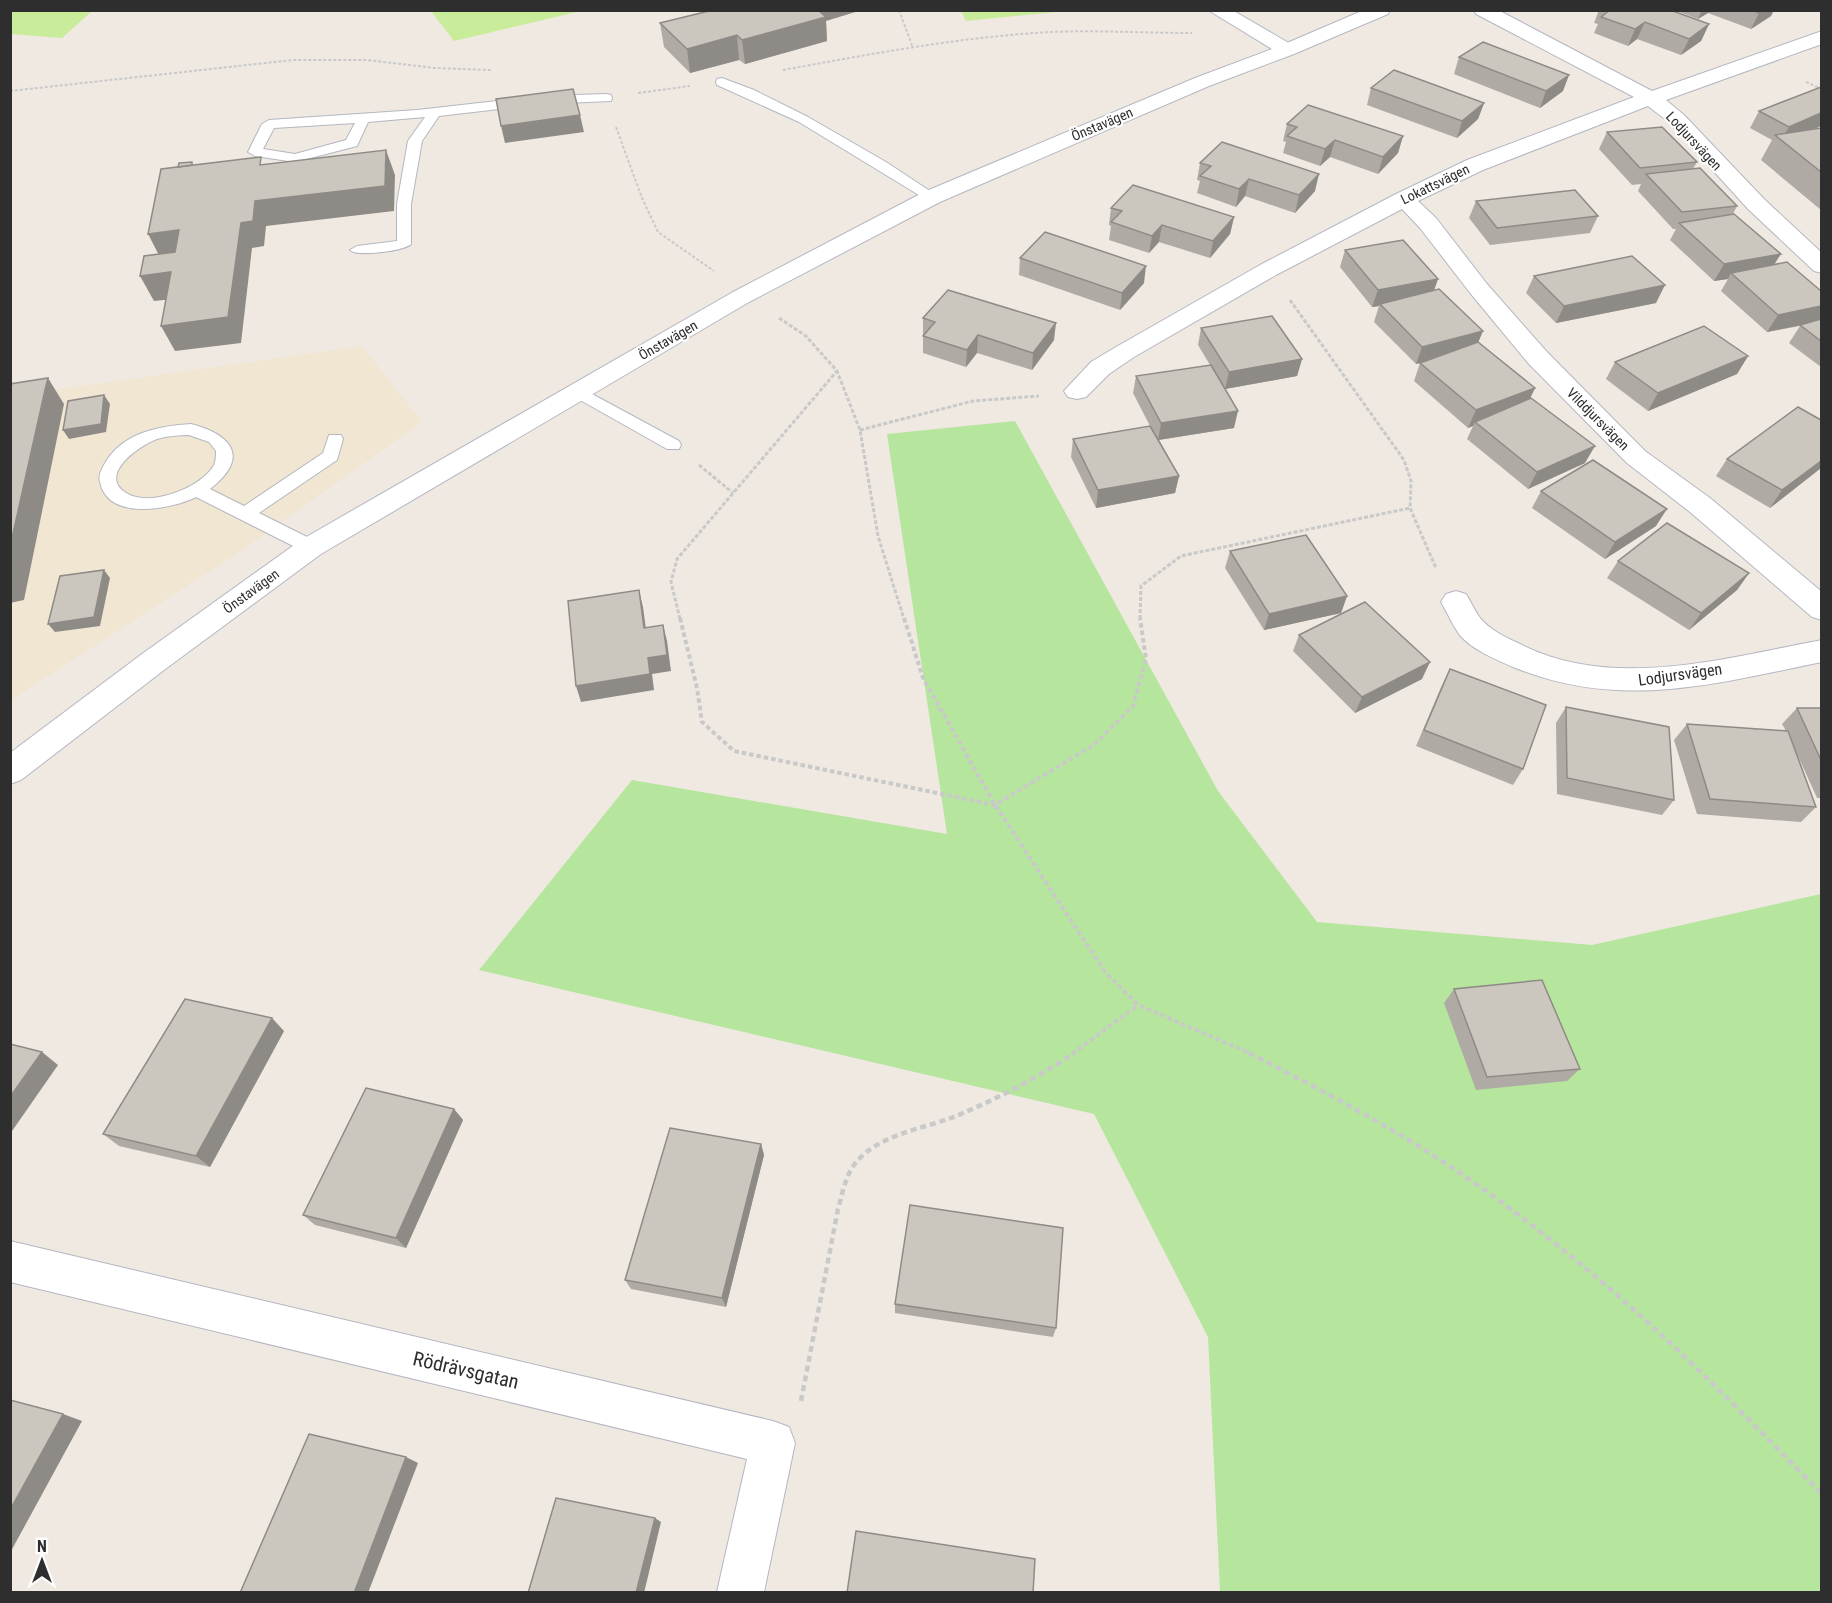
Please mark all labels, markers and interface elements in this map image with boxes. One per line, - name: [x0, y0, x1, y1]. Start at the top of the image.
- street label: Önstavägen: [1069, 104, 1135, 144]
- street label: Lodjursvägen: [1663, 108, 1725, 174]
- street label: Lokattsvägen: [1398, 161, 1472, 207]
- street label: Önstavägen: [636, 317, 700, 363]
- street label: Vilddjursvägen: [1564, 385, 1632, 453]
- street label: Önstavägen: [220, 565, 282, 617]
- street label: Lodjursvägen: [1637, 659, 1723, 690]
- street label: Rödrävsgatan: [411, 1346, 521, 1394]
- north arrow: [12, 1531, 72, 1591]
- text: N: [37, 1537, 47, 1556]

